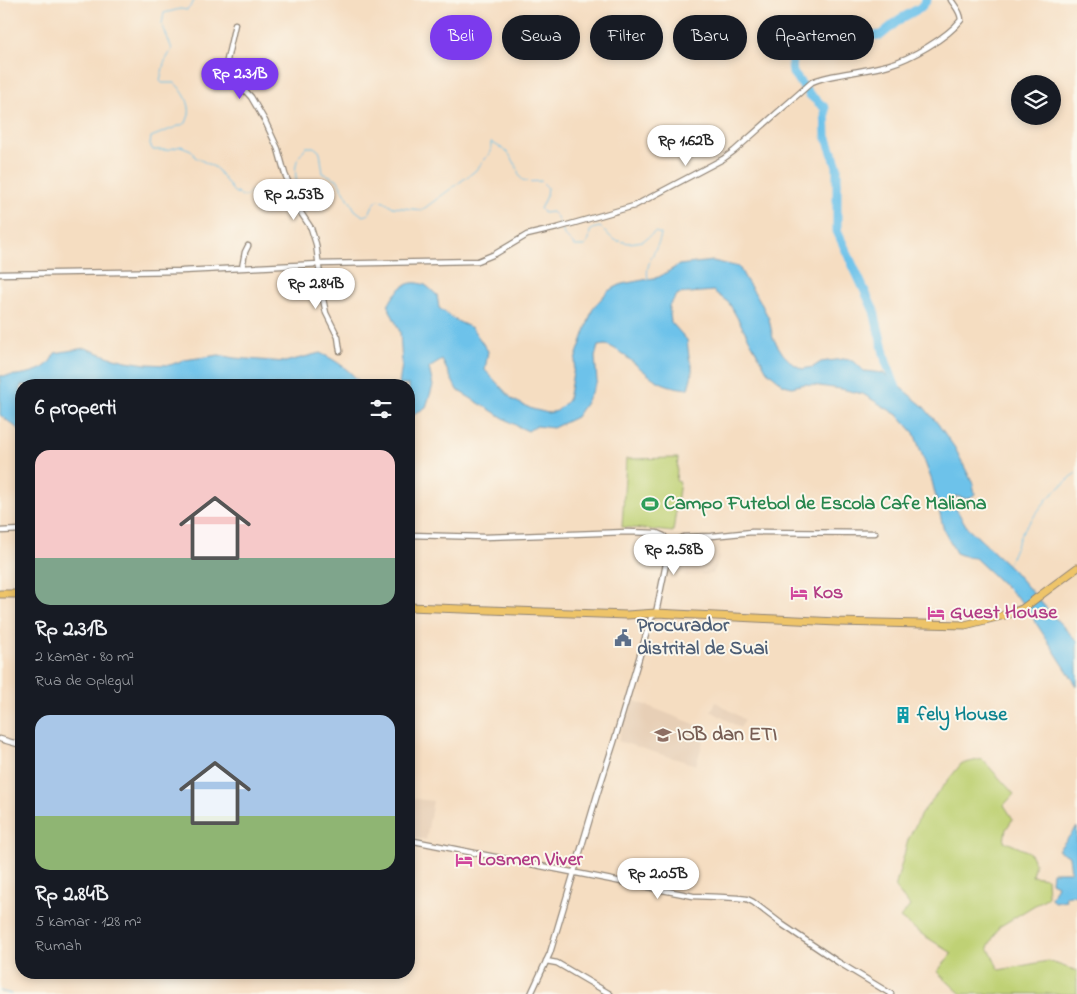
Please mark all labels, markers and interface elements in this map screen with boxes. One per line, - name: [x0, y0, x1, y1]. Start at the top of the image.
- chip: Beli: [430, 15, 492, 60]
- chip: Sewa: [502, 15, 580, 60]
- chip: Filter: [590, 15, 663, 60]
- chip: Baru: [673, 15, 747, 60]
- chip: Apartemen: [757, 15, 874, 60]
- pin: Rp 2.31B: [188, 58, 292, 100]
- text: Rp 2.31B: [212, 62, 268, 86]
- map controls: [1011, 75, 1061, 125]
- button: layers: [1011, 75, 1061, 125]
- pin: Rp 1.62B: [634, 124, 738, 167]
- text: Rp 1.62B: [658, 129, 714, 153]
- pin: Rp 2.53B: [242, 178, 346, 221]
- text: Rp 2.53B: [264, 183, 324, 207]
- pin: Rp 2.84B: [264, 268, 368, 310]
- text: Rp 2.84B: [288, 272, 344, 296]
- text: 6 properti: [35, 394, 117, 424]
- icon: filters: [367, 395, 395, 423]
- icon: home: [170, 483, 260, 573]
- place label: Campo Futebol de Escola Cafe Maliana: [664, 490, 987, 519]
- sports icon: Campo Futebol de Escola Cafe Maliana: [640, 494, 660, 514]
- pin: Rp 2.58B: [622, 534, 726, 576]
- text: Rp 2.58B: [645, 538, 703, 562]
- place label: Kos: [813, 579, 843, 608]
- hotel icon: Kos: [789, 583, 809, 603]
- place label: Guest House: [950, 599, 1058, 628]
- hotel icon: Guest House: [926, 603, 946, 623]
- place label: Procurador distrital de Suai: [637, 612, 769, 664]
- text: Rp 2.31B: [35, 615, 108, 645]
- public building icon: Procurador distrital de Suai: [613, 628, 633, 648]
- text: 2 kamar · 80 m²: [35, 645, 134, 669]
- text: Rua de Oplegul: [35, 669, 133, 693]
- place label: fely House: [916, 701, 1008, 731]
- building icon: fely House: [893, 705, 913, 725]
- place label: IOB dan ETI: [677, 721, 777, 750]
- school or university icon: IOB dan ETI: [653, 725, 673, 745]
- icon: home: [170, 748, 260, 838]
- place label: Losmen Viver: [478, 846, 584, 875]
- hotel icon: Losmen Viver: [454, 850, 474, 870]
- pin: Rp 2.05B: [606, 858, 710, 900]
- text: Rp 2.05B: [628, 862, 688, 886]
- text: Rp 2.84B: [35, 880, 109, 910]
- text: 5 kamar · 128 m²: [35, 910, 141, 934]
- text: Rumah: [35, 934, 82, 958]

